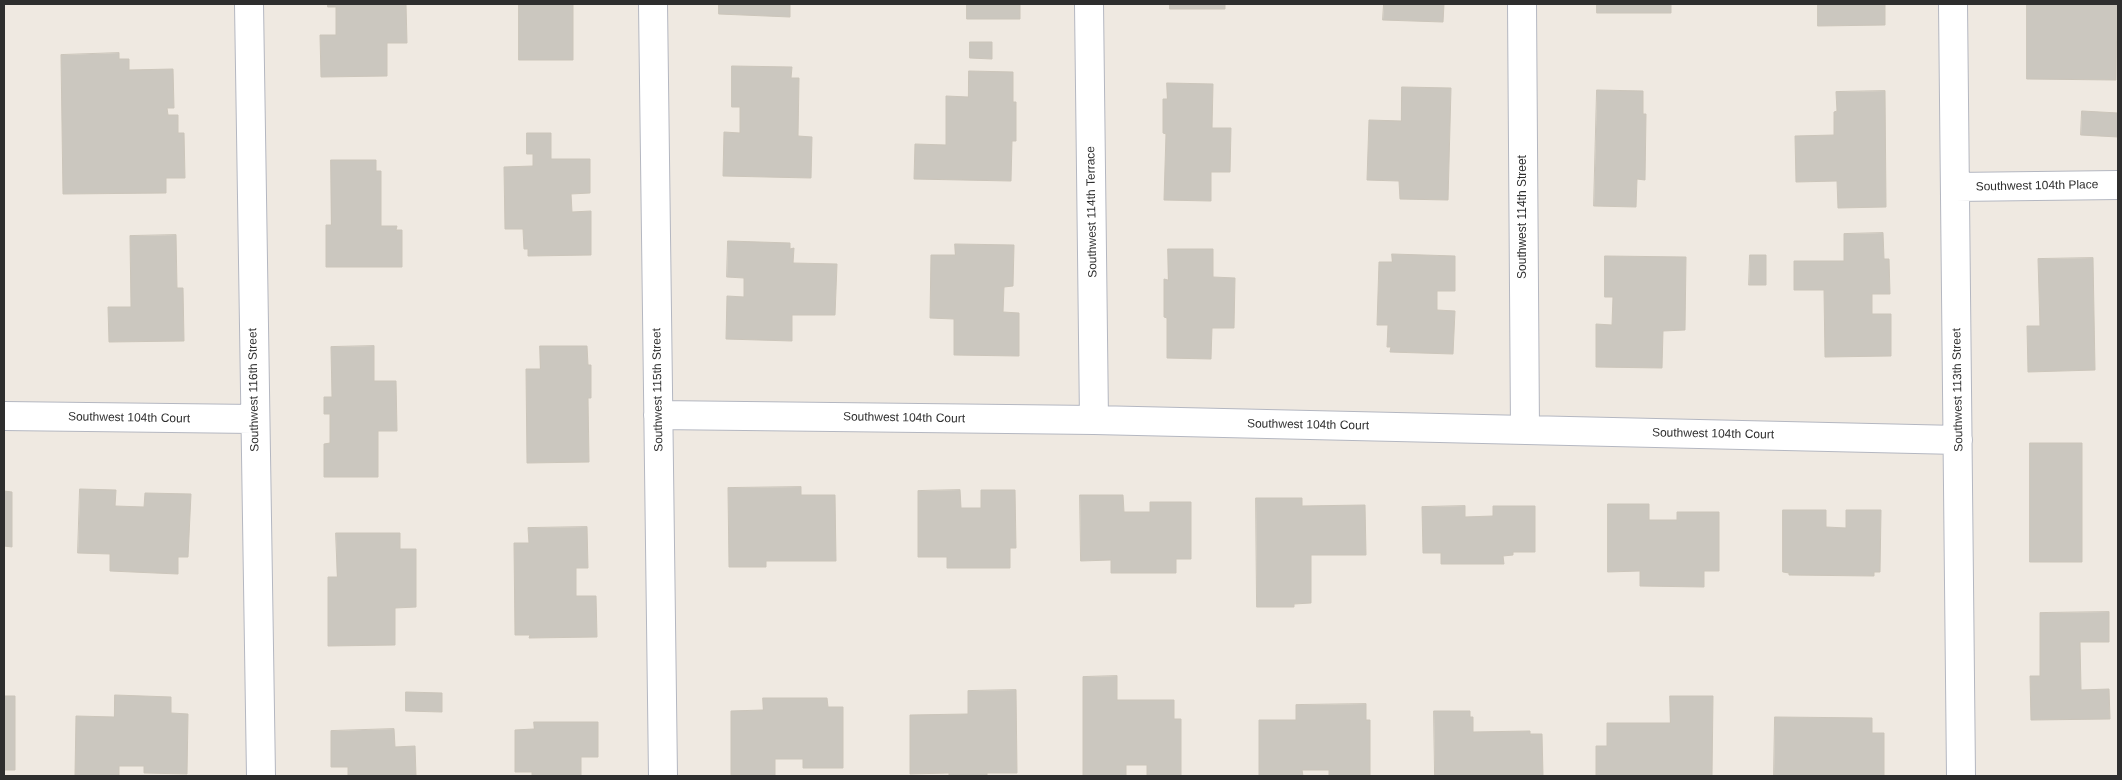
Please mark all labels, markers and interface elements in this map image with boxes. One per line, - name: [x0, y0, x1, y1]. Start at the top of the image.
- street label: Southwest 114th Terrace: [1084, 146, 1100, 278]
- street label: Southwest 114th Street: [1516, 155, 1530, 279]
- street label: Southwest 104th Place: [1976, 178, 2098, 194]
- street label: Southwest 116th Street: [246, 328, 262, 452]
- street label: Southwest 115th Street: [650, 328, 666, 452]
- street label: Southwest 113th Street: [1950, 328, 1966, 452]
- street label: Southwest 104th Court: [68, 410, 190, 426]
- street label: Southwest 104th Court: [843, 410, 965, 426]
- street label: Southwest 104th Court: [1247, 417, 1369, 433]
- street label: Southwest 104th Court: [1652, 426, 1774, 442]

